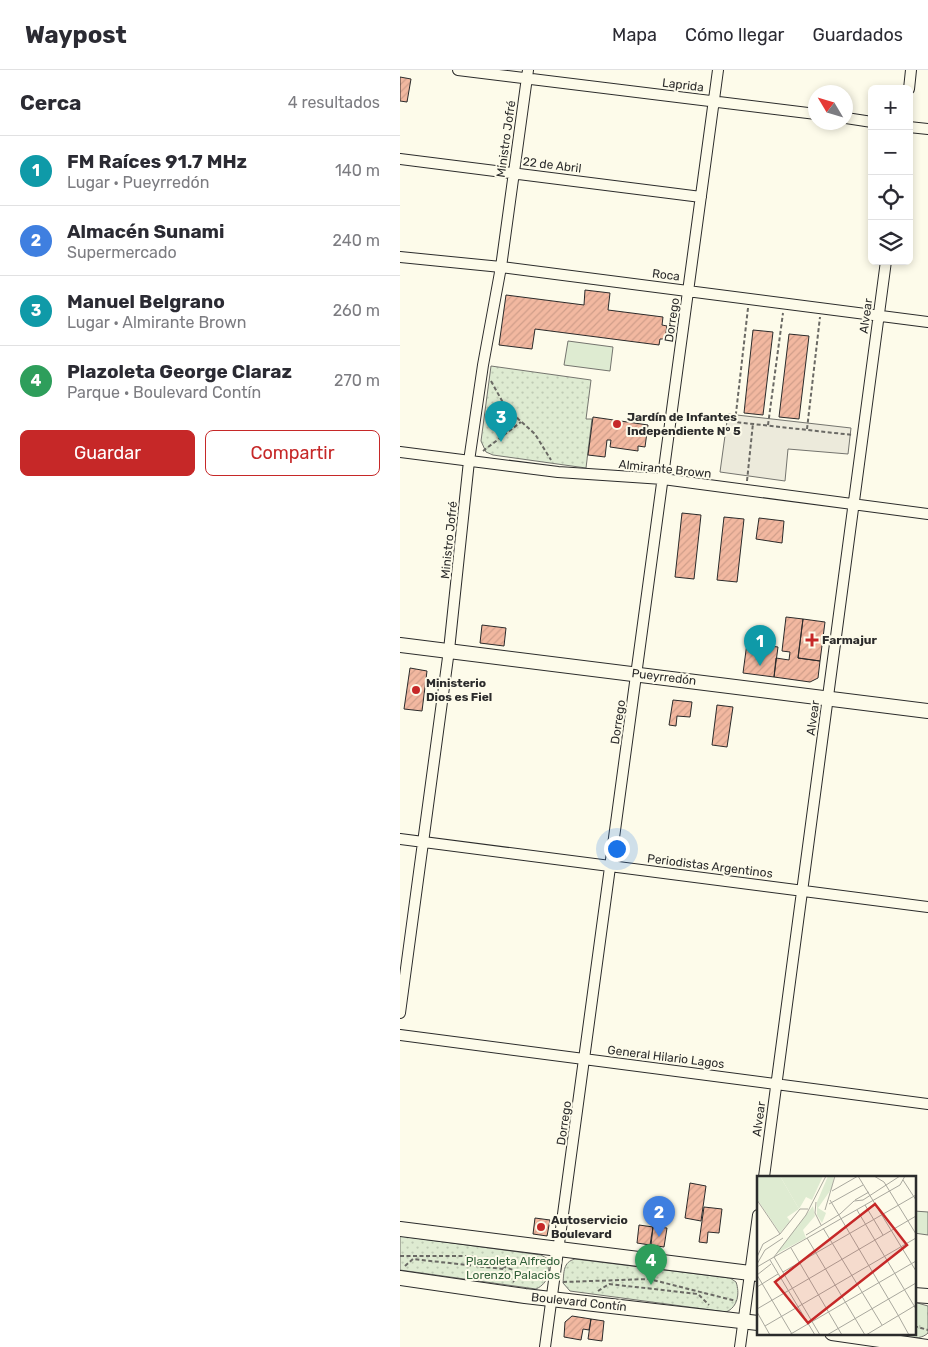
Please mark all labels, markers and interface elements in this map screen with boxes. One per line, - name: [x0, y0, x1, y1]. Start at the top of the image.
- text: Waypost: [25, 21, 127, 49]
- text: Mapa: [612, 24, 657, 46]
- text: Cómo llegar: [685, 24, 784, 46]
- text: Guardados: [812, 24, 903, 46]
- street label: Laprida: [661, 76, 705, 94]
- north arrow: [808, 85, 853, 130]
- map controls: [868, 85, 913, 265]
- button: +: [868, 85, 913, 130]
- text: Cerca: [20, 90, 81, 115]
- text: 4 resultados: [288, 93, 380, 112]
- street label: Ministro Jofré: [494, 99, 518, 179]
- button: −: [868, 130, 913, 175]
- text: FM Raíces 91.7 MHz: [67, 150, 247, 173]
- street label: 22 de Abril: [522, 154, 582, 176]
- text: 1: [32, 161, 40, 180]
- text: 140 m: [335, 161, 380, 180]
- text: Lugar · Pueyrredón: [67, 173, 209, 192]
- button: locate: [868, 175, 913, 220]
- text: Almacén Sunami: [67, 220, 224, 243]
- button: layers: [868, 220, 913, 265]
- text: 2: [31, 231, 41, 250]
- text: 240 m: [333, 231, 380, 250]
- text: Supermercado: [67, 243, 177, 262]
- street label: Roca: [651, 266, 681, 284]
- text: Manuel Belgrano: [67, 290, 225, 313]
- street label: Dorrego: [662, 297, 682, 343]
- street label: Alvear: [857, 297, 875, 334]
- text: 3: [31, 301, 41, 320]
- text: 260 m: [333, 301, 380, 320]
- text: Lugar · Almirante Brown: [67, 313, 246, 332]
- text: Plazoleta George Claraz: [67, 360, 292, 383]
- text: 4: [31, 371, 41, 390]
- text: 270 m: [334, 371, 380, 390]
- text: Parque · Boulevard Contín: [67, 383, 261, 402]
- pin: 3: [485, 401, 517, 442]
- place label: Jardín de Infantes Independiente N° 5: [627, 410, 741, 438]
- marker: Jardín de Infantes Independiente N° 5: [611, 418, 623, 430]
- button: Guardar: [20, 430, 195, 476]
- button: Compartir: [205, 430, 380, 476]
- street label: Almirante Brown: [618, 457, 712, 481]
- street label: Ministro Jofré: [438, 500, 460, 579]
- pin: 1: [744, 625, 776, 666]
- place label: Farmajur: [822, 633, 877, 647]
- marker: Farmajur: [806, 634, 818, 646]
- street label: Pueyrredón: [631, 666, 697, 688]
- place label: Ministerio Dios es Fiel: [426, 676, 492, 704]
- marker: Ministerio Dios es Fiel: [410, 684, 422, 696]
- street label: Dorrego: [608, 699, 628, 745]
- street label: Alvear: [804, 699, 822, 736]
- your location: [604, 836, 630, 862]
- street label: Periodistas Argentinos: [646, 851, 774, 881]
- street label: General Hilario Lagos: [607, 1043, 725, 1071]
- street label: Dorrego: [554, 1100, 574, 1146]
- street label: Alvear: [750, 1100, 768, 1137]
- inset map: [757, 1176, 916, 1334]
- pin: 2: [643, 1196, 675, 1237]
- place label: Autoservicio Boulevard: [551, 1213, 628, 1241]
- marker: Autoservicio Boulevard: [535, 1221, 547, 1233]
- pin: 4: [635, 1244, 667, 1285]
- park label: Plazoleta Alfredo Lorenzo Palacios: [466, 1254, 560, 1282]
- street label: Boulevard Contín: [531, 1290, 627, 1314]

